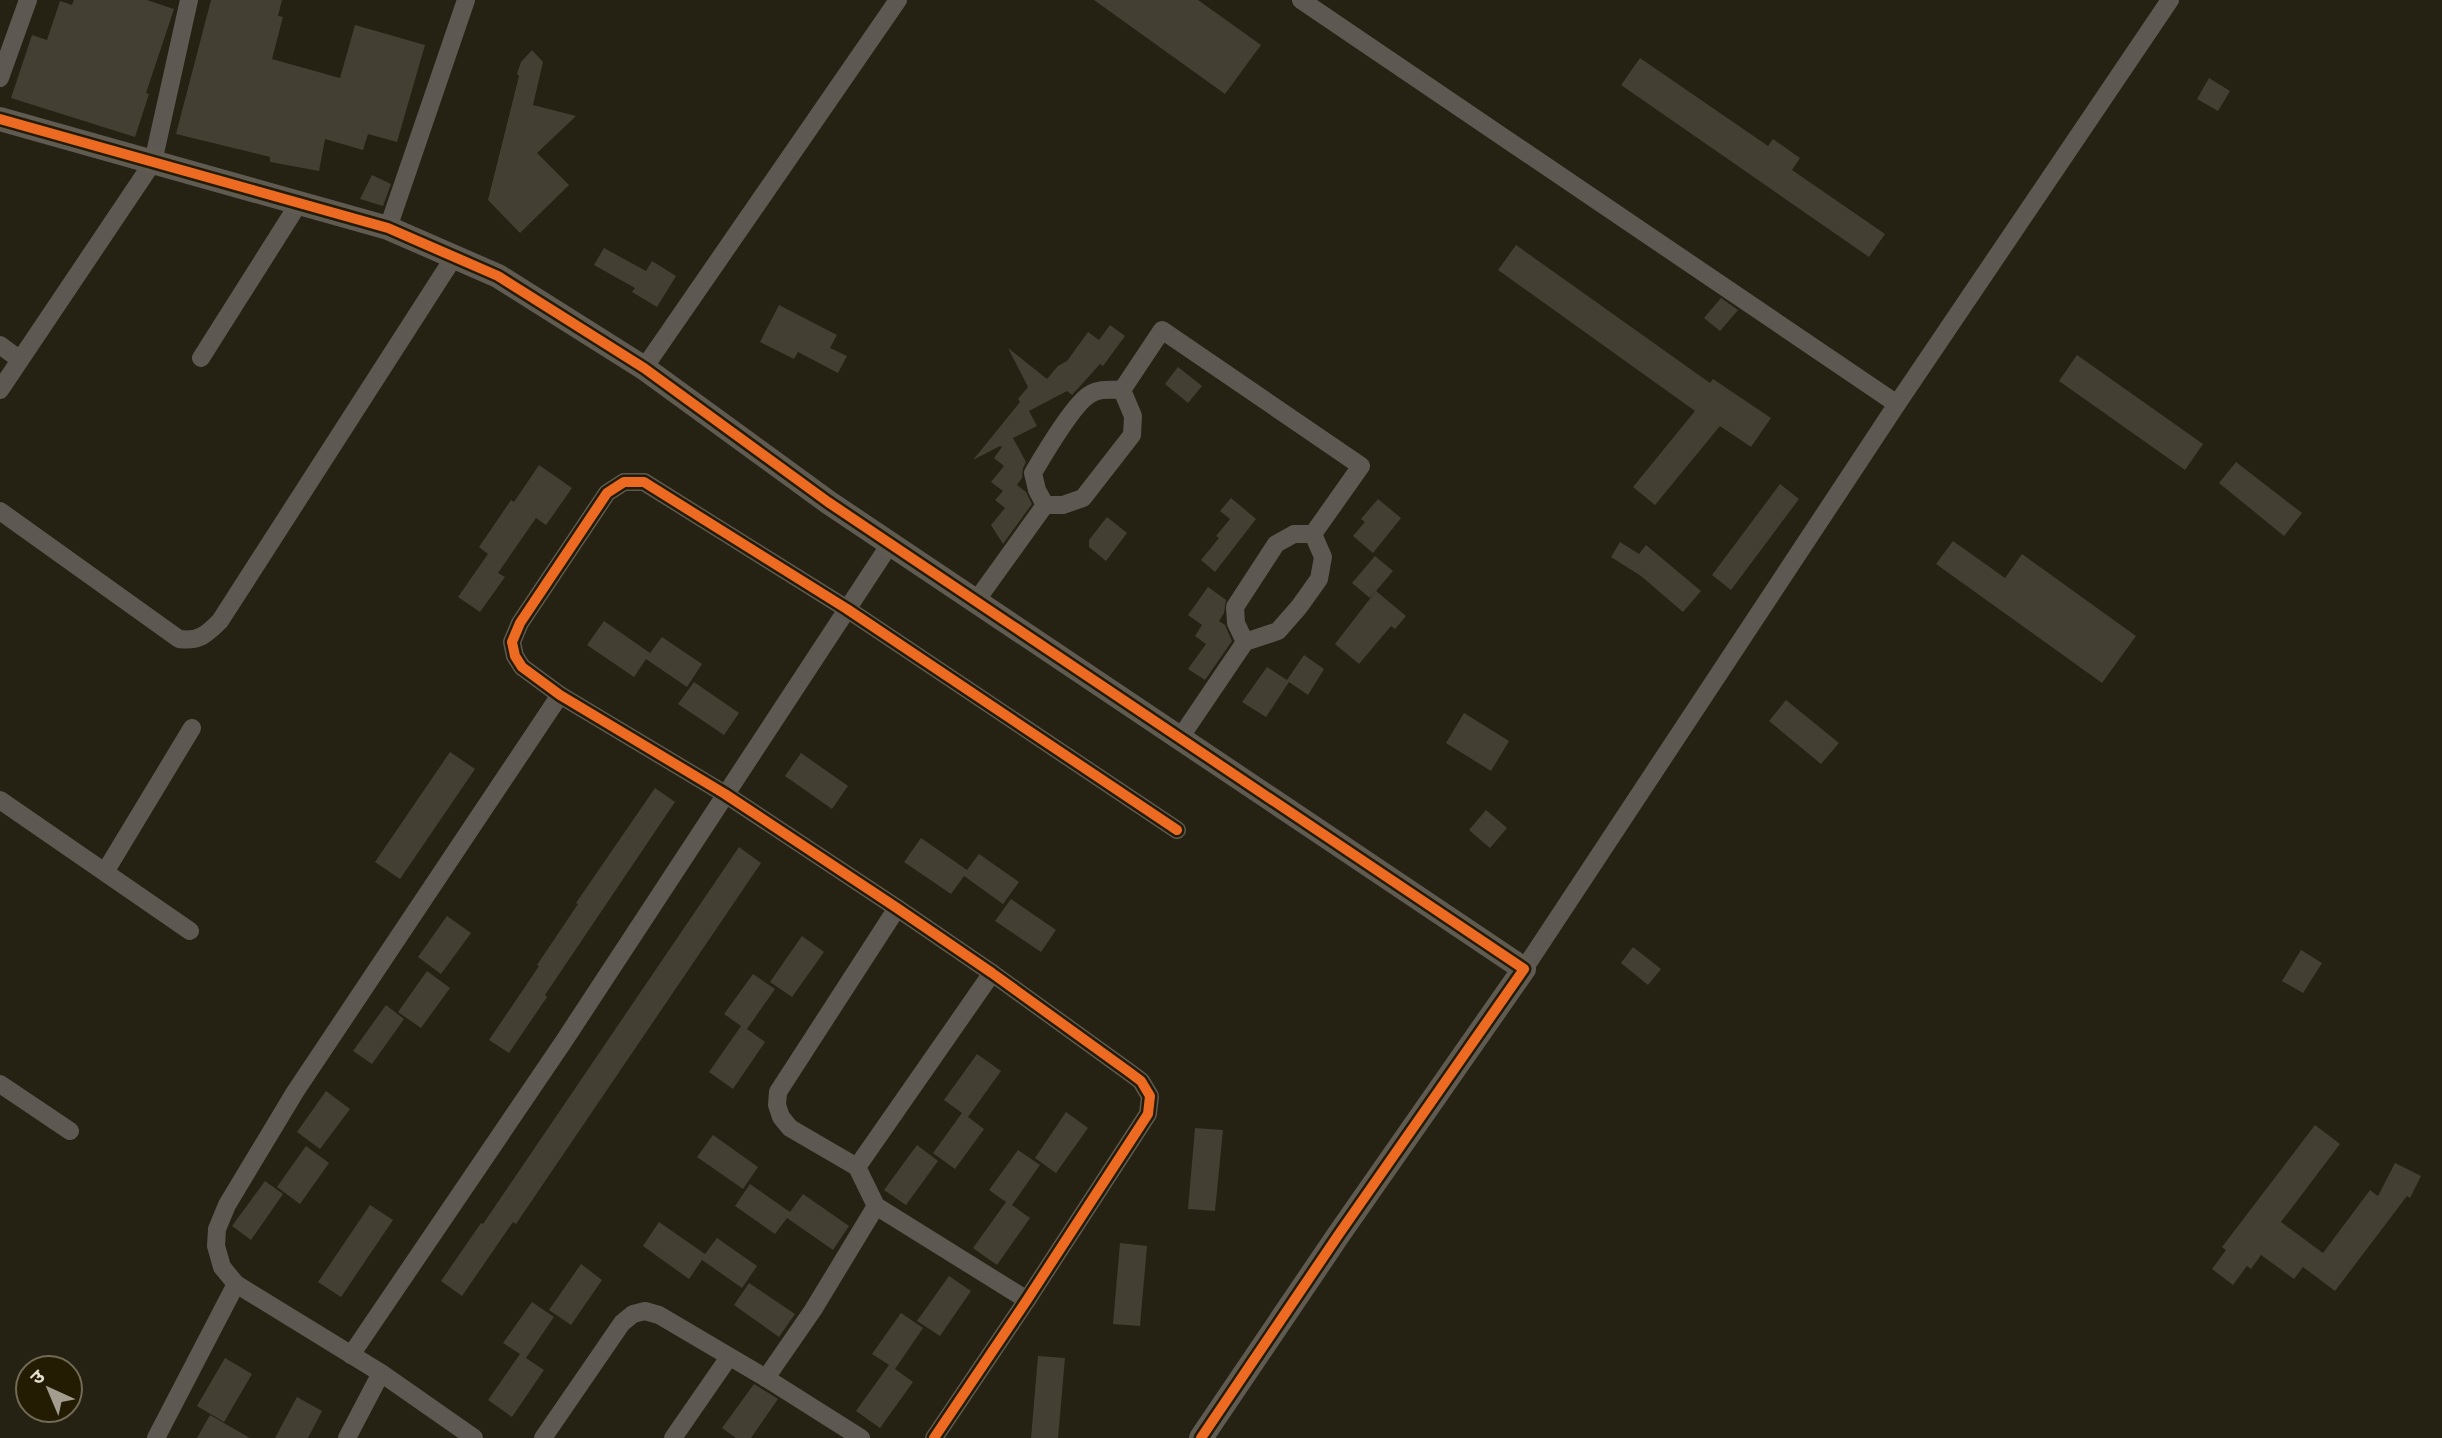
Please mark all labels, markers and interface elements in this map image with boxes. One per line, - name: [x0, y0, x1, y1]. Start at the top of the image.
- north arrow: [14, 1354, 84, 1424]
- text: उ: [28, 1367, 49, 1389]

